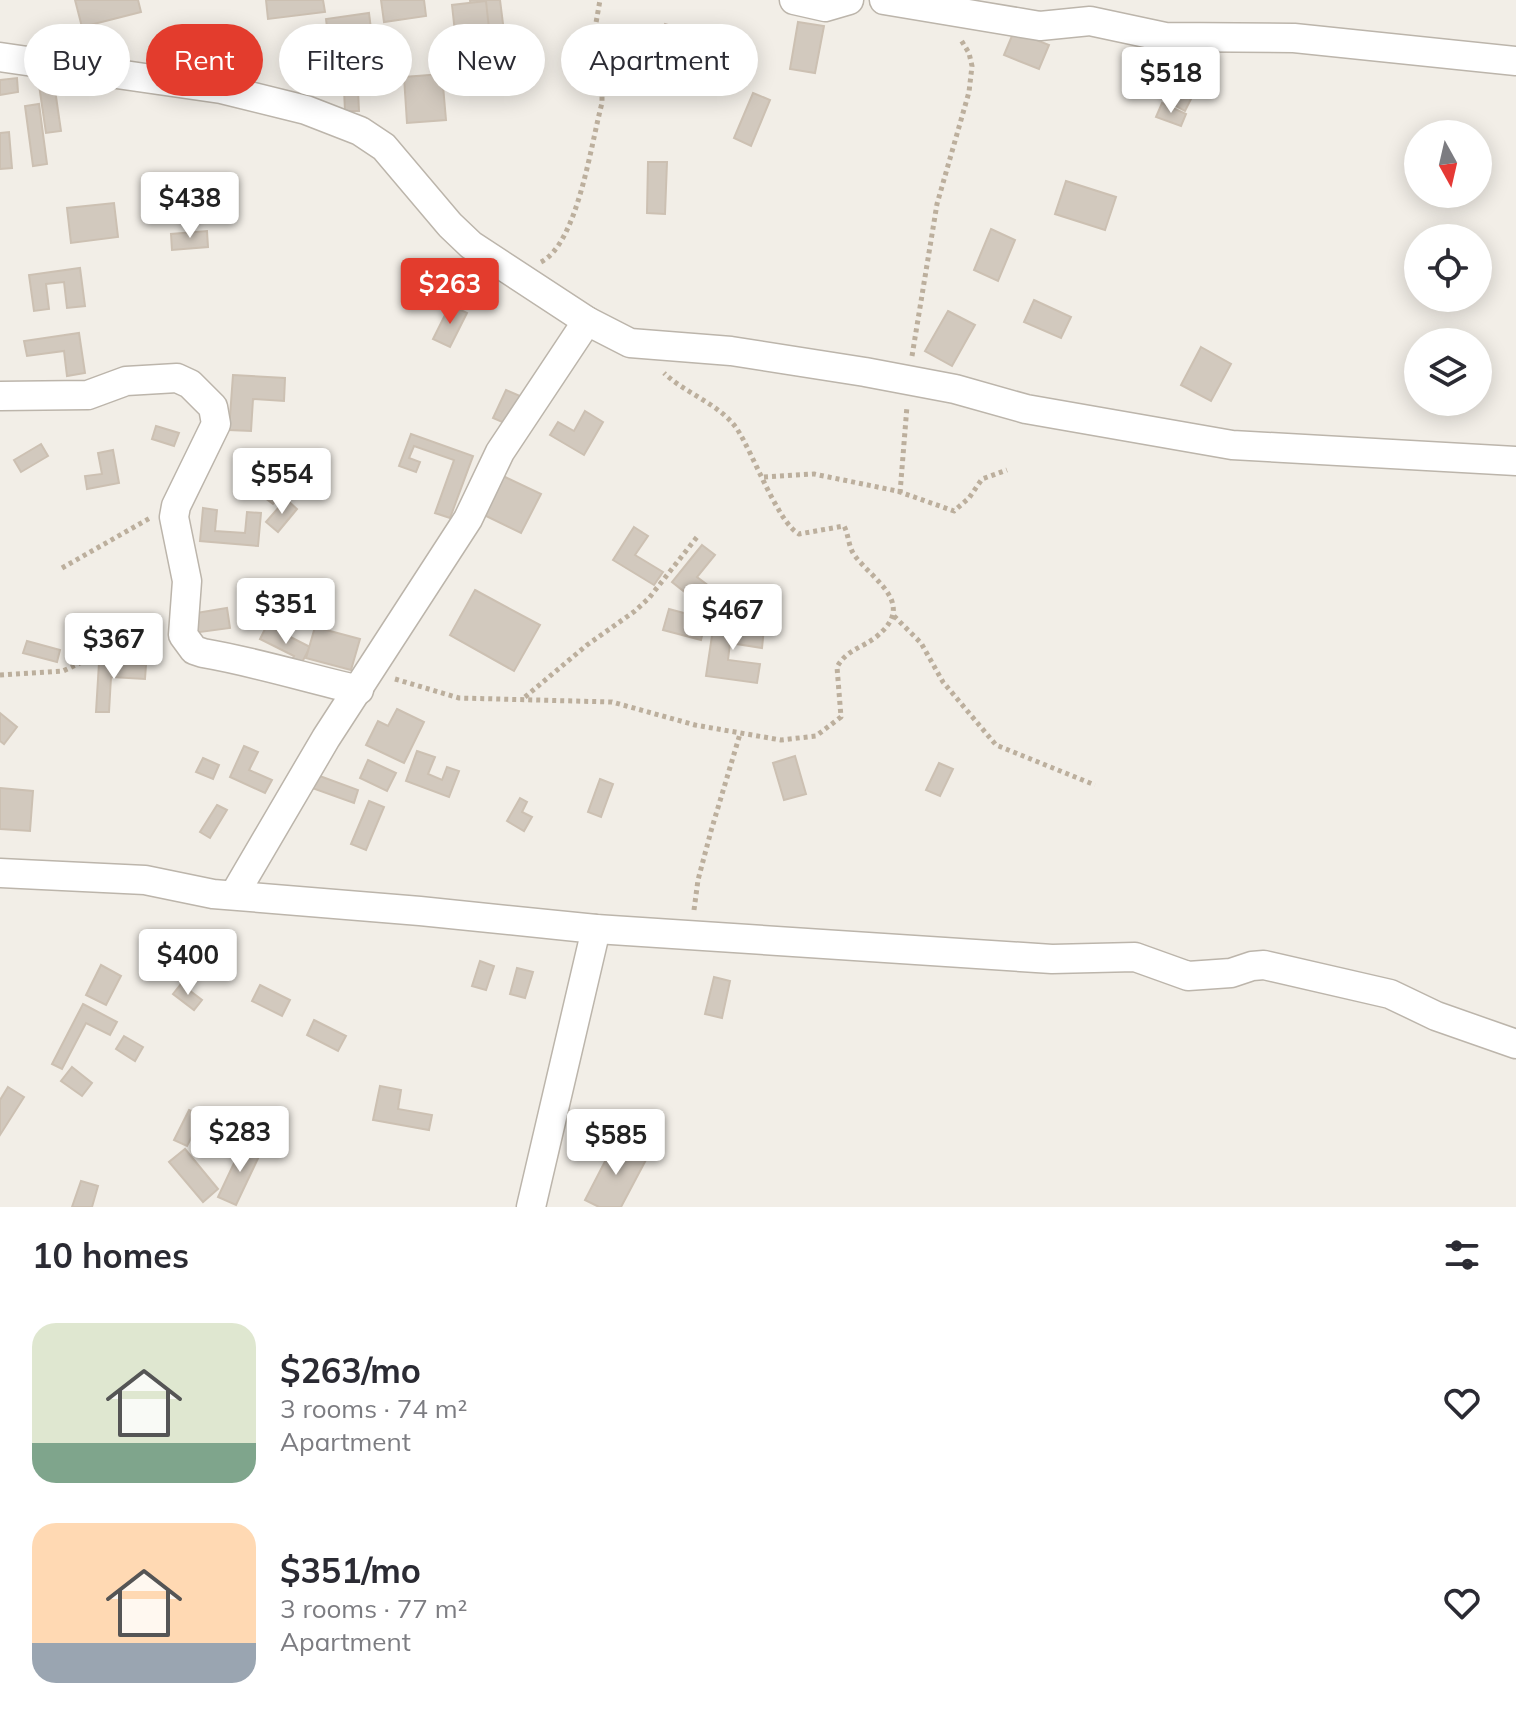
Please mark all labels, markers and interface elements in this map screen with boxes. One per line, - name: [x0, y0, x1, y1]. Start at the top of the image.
- chip: Buy: [24, 24, 130, 96]
- chip: Rent: [146, 24, 263, 96]
- chip: Filters: [279, 24, 412, 96]
- chip: New: [428, 24, 545, 96]
- chip: Apartment: [561, 24, 758, 96]
- pin: $518: [1124, 47, 1218, 115]
- text: $518: [1140, 56, 1202, 89]
- north arrow: [1404, 120, 1492, 208]
- map controls: [1404, 120, 1492, 416]
- pin: $438: [143, 172, 237, 240]
- text: $438: [159, 181, 221, 214]
- button: locate: [1404, 224, 1492, 312]
- pin: $263: [403, 258, 497, 326]
- text: $263: [419, 267, 481, 300]
- button: layers: [1404, 328, 1492, 416]
- pin: $554: [235, 448, 329, 516]
- text: $554: [251, 457, 313, 490]
- pin: $351: [239, 578, 333, 646]
- pin: $467: [686, 584, 780, 652]
- text: $351: [255, 587, 317, 620]
- text: $467: [702, 593, 764, 626]
- pin: $367: [67, 613, 161, 681]
- text: $367: [83, 622, 145, 655]
- pin: $400: [141, 929, 235, 997]
- text: $400: [157, 938, 219, 971]
- pin: $283: [193, 1106, 287, 1174]
- pin: $585: [569, 1109, 663, 1177]
- text: $283: [209, 1115, 271, 1148]
- text: $585: [585, 1118, 647, 1151]
- icon: filters: [1440, 1233, 1484, 1277]
- text: 10 homes: [32, 1234, 189, 1277]
- text: $263/mo: [280, 1349, 421, 1392]
- icon: home: [96, 1355, 192, 1451]
- icon: heart: [1440, 1381, 1484, 1425]
- text: 3 rooms · 74 m²: [280, 1392, 467, 1425]
- text: Apartment: [280, 1425, 411, 1458]
- text: $351/mo: [280, 1549, 421, 1592]
- icon: home: [96, 1555, 192, 1651]
- icon: heart: [1440, 1581, 1484, 1625]
- text: 3 rooms · 77 m²: [280, 1592, 467, 1625]
- text: Apartment: [280, 1625, 411, 1658]

